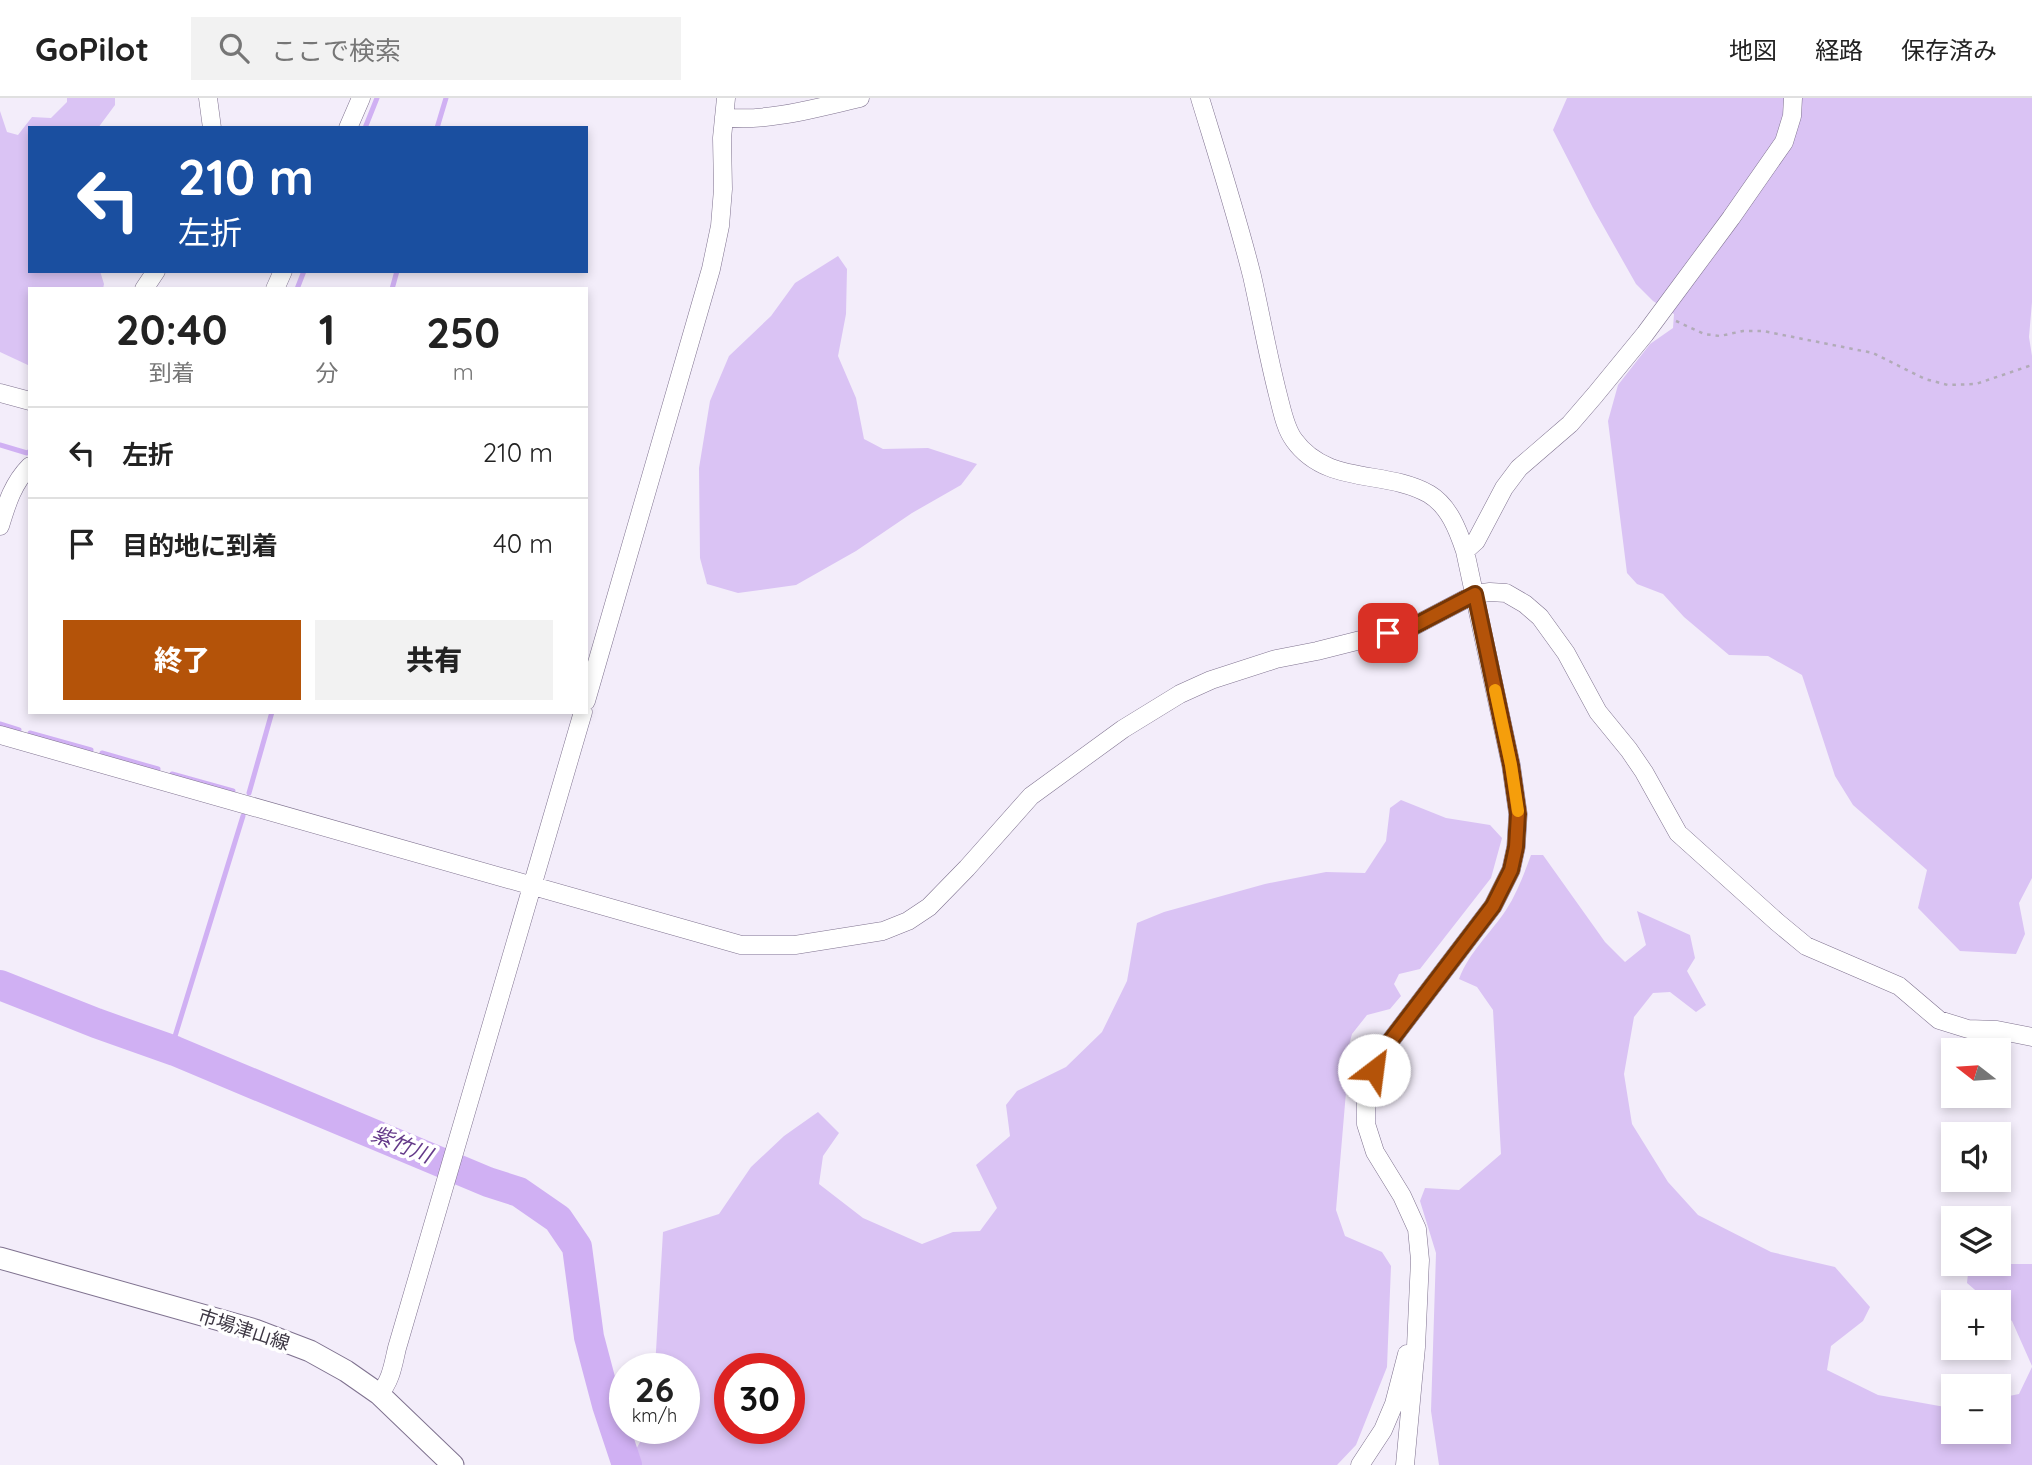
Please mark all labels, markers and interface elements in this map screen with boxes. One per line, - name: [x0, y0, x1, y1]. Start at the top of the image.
- search box: [191, 17, 681, 80]
- text: GoPilot: [35, 28, 149, 69]
- icon: search: [215, 29, 253, 67]
- text: ここで検索: [271, 34, 401, 67]
- text: 地図: [1729, 35, 1777, 65]
- text: 経路: [1815, 35, 1863, 65]
- text: 保存済み: [1901, 35, 1997, 65]
- text: 210 m: [178, 146, 314, 207]
- icon: left: [63, 154, 154, 245]
- text: 左折: [178, 212, 242, 252]
- text: 20:40: [116, 303, 228, 356]
- text: 1: [319, 303, 335, 356]
- text: 250: [426, 306, 500, 359]
- text: m: [453, 357, 474, 386]
- text: 到着: [149, 358, 195, 387]
- text: 分: [315, 358, 338, 387]
- icon: left: [63, 434, 101, 472]
- text: 210 m: [483, 436, 553, 469]
- text: 左折: [122, 438, 174, 471]
- icon: arrive: [63, 525, 101, 563]
- text: 40 m: [493, 527, 553, 560]
- text: 目的地に到着: [122, 529, 278, 562]
- pin: [1358, 603, 1418, 663]
- icon: arrive: [1369, 614, 1407, 652]
- button: 終了: [63, 620, 301, 700]
- button: 共有: [315, 620, 553, 700]
- position arrow: [1337, 1033, 1411, 1107]
- north arrow: [1941, 1038, 2011, 1108]
- map controls: [1941, 1038, 2011, 1444]
- water label: 紫竹川: [368, 1120, 438, 1169]
- button: sound: [1941, 1122, 2011, 1192]
- button: layers: [1941, 1206, 2011, 1276]
- button: +: [1941, 1290, 2011, 1360]
- street label: 市場津山線: [195, 1303, 293, 1355]
- speed limit sign: 30: [714, 1353, 805, 1444]
- text: 26: [635, 1367, 674, 1411]
- button: −: [1941, 1374, 2011, 1444]
- text: km/h: [632, 1404, 677, 1427]

